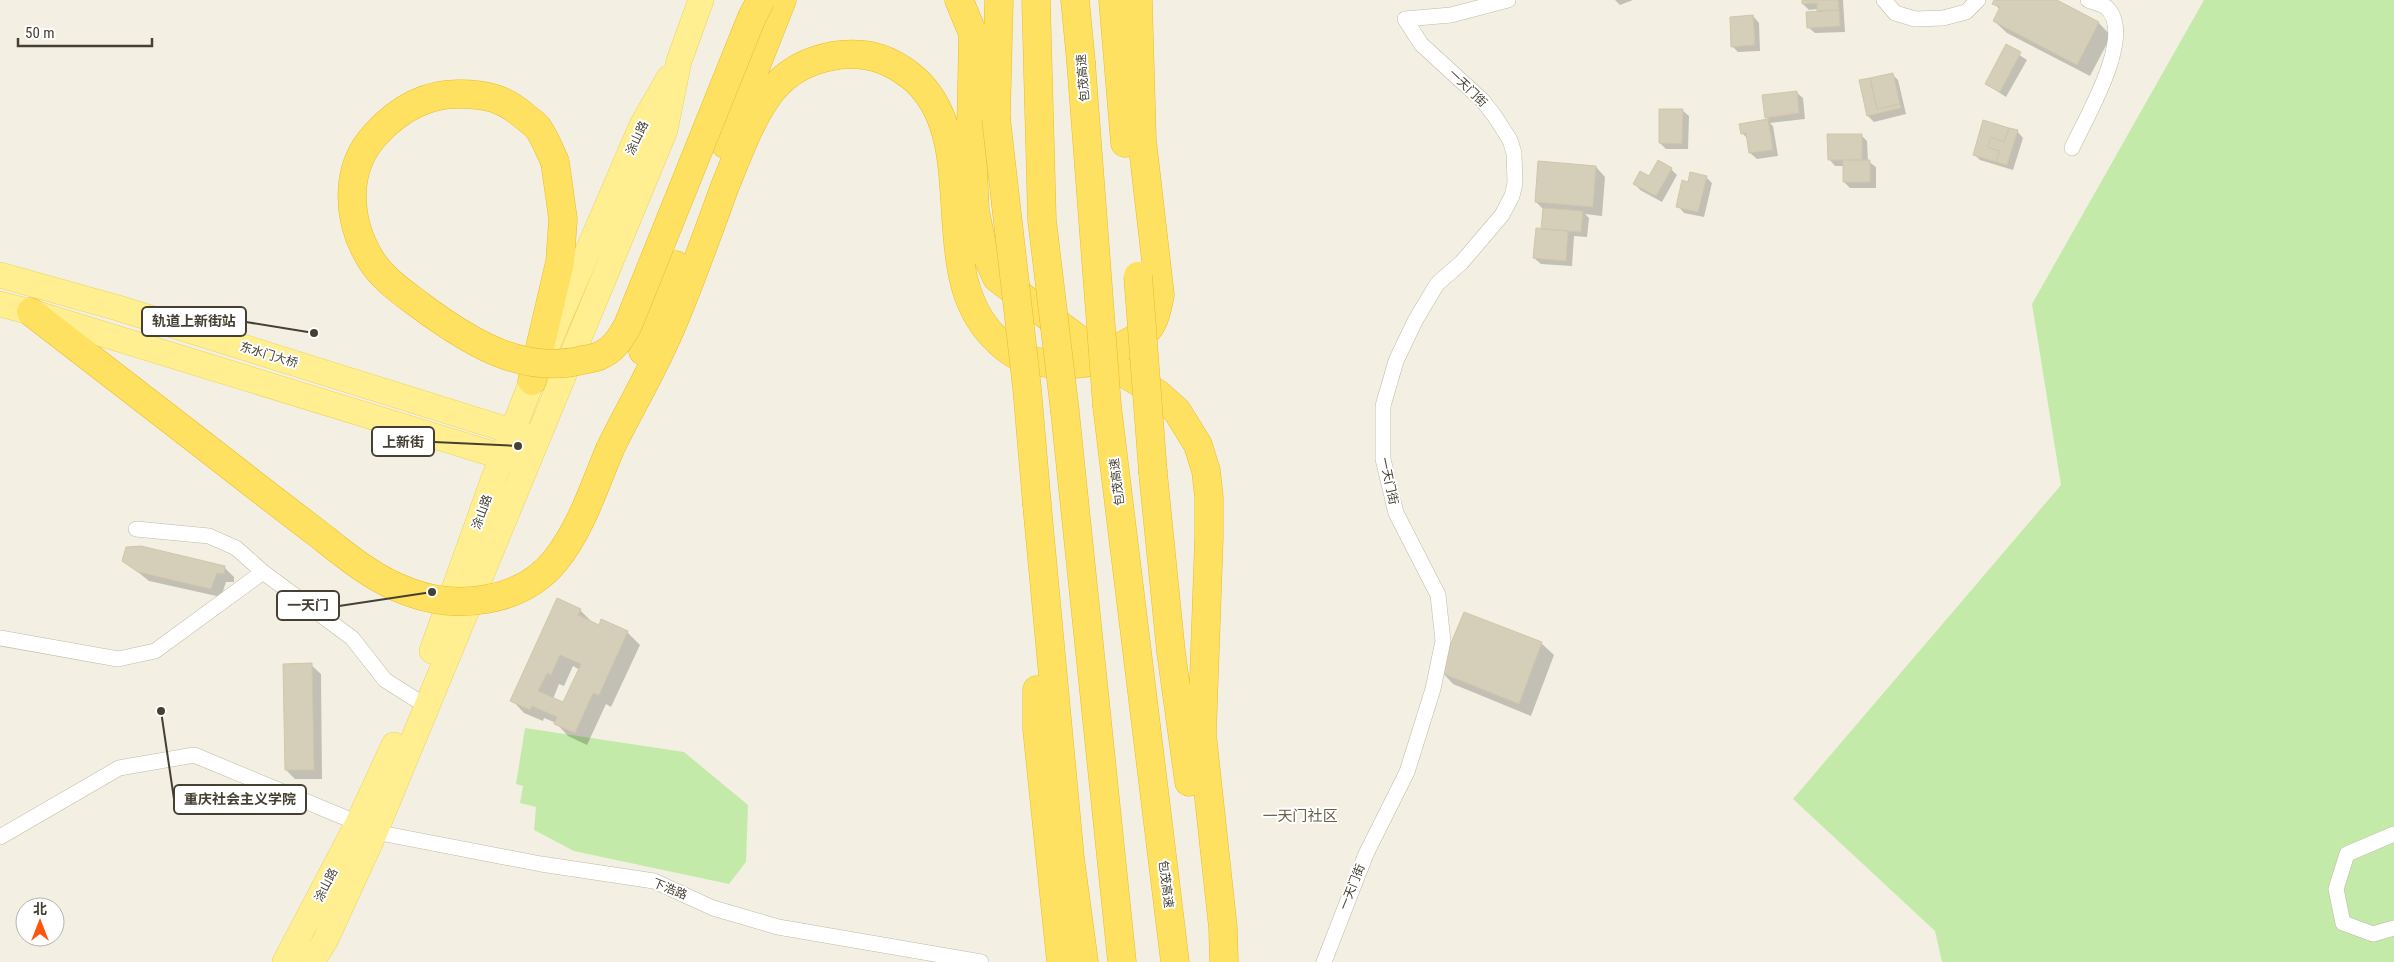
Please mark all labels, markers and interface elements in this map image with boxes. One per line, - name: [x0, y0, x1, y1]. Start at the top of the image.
- scale bar: [18, 15, 151, 47]
- text: 50 m: [25, 24, 55, 42]
- street label: 包茂高速: [1074, 53, 1092, 103]
- street label: 一天门街: [1446, 66, 1490, 110]
- street label: 涂山路: [623, 119, 651, 157]
- callout: 轨道上新街站: [142, 307, 246, 336]
- text: 轨道上新街站: [152, 313, 236, 329]
- street label: 东水门大桥: [238, 340, 300, 370]
- callout: 上新街: [372, 427, 434, 456]
- text: 上新街: [382, 434, 424, 450]
- street label: 一天门街: [1377, 456, 1401, 506]
- street label: 包茂高速: [1107, 457, 1127, 507]
- street label: 涂山路: [469, 493, 495, 531]
- callout: 一天门: [277, 591, 339, 620]
- text: 一天门: [287, 597, 329, 613]
- callout: 重庆社会主义学院: [174, 785, 306, 814]
- text: 重庆社会主义学院: [184, 791, 296, 807]
- district label: 一天门社区: [1262, 807, 1338, 825]
- street label: 包茂高速: [1156, 859, 1176, 909]
- street label: 一天门街: [1337, 862, 1367, 912]
- street label: 涂山路: [312, 866, 340, 904]
- street label: 下浩路: [651, 876, 689, 902]
- north arrow: [15, 897, 65, 947]
- text: 北: [33, 901, 47, 917]

